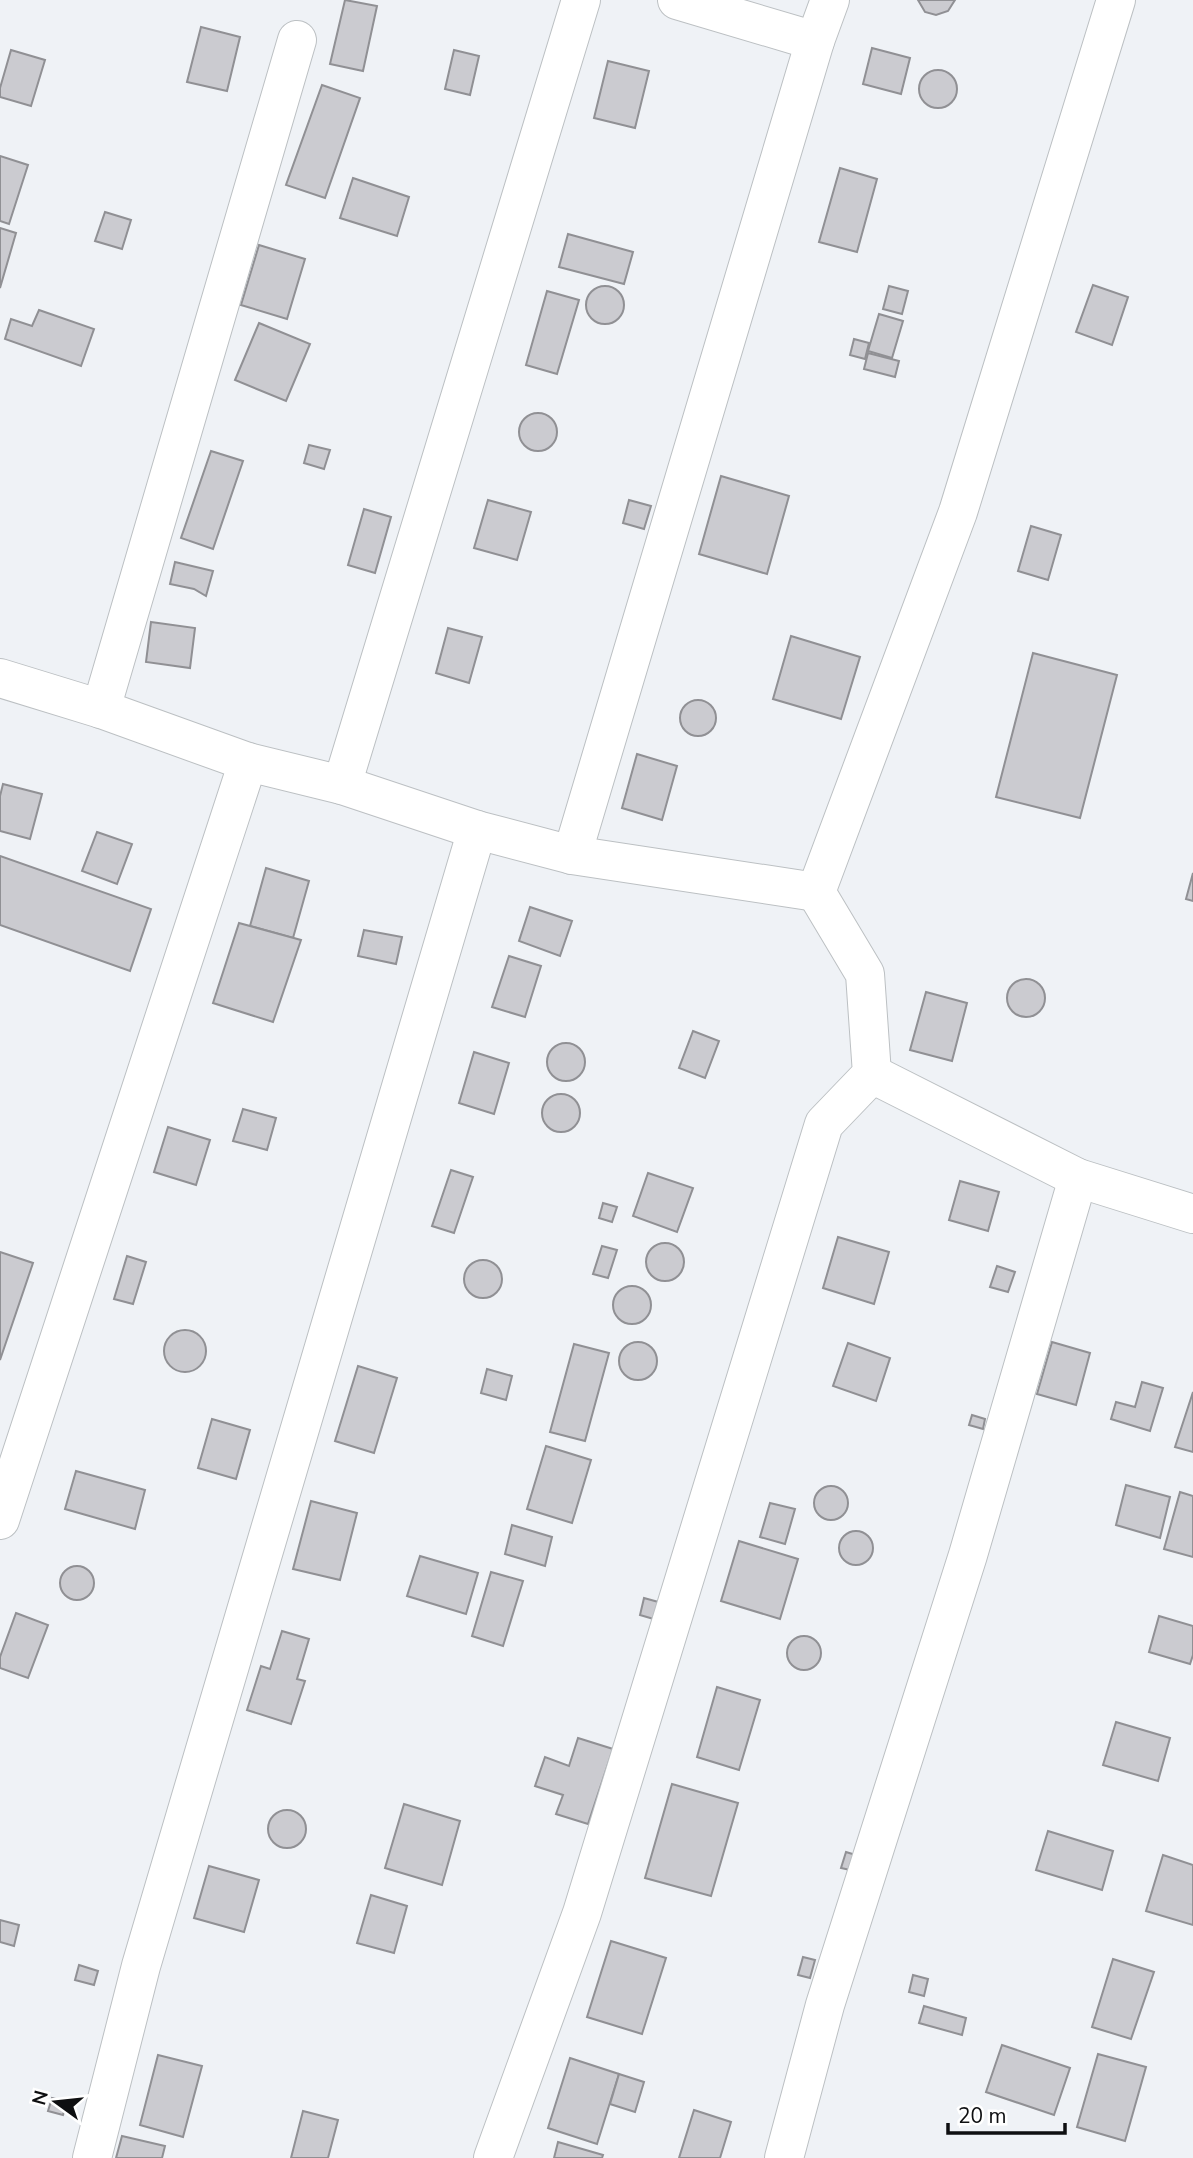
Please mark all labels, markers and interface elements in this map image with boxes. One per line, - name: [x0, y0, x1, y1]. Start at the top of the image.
- north arrow: [21, 2067, 91, 2137]
- text: N: [26, 2088, 55, 2108]
- scale bar: [948, 2092, 1065, 2136]
- text: 20 m: [958, 2102, 1007, 2130]

